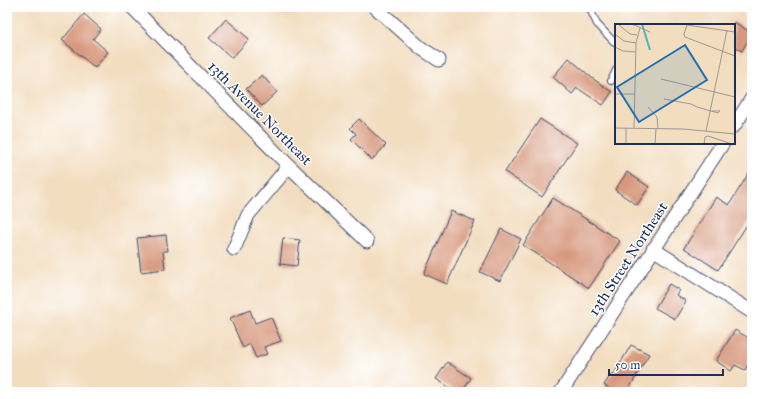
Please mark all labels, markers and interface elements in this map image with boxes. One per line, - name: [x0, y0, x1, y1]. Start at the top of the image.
- inset map: [615, 24, 735, 144]
- street label: 13th Avenue Northeast: [204, 57, 316, 169]
- street label: 13th Street Northeast: [585, 198, 672, 319]
- scale bar: [609, 351, 723, 377]
- text: 50 m: [615, 358, 640, 372]

